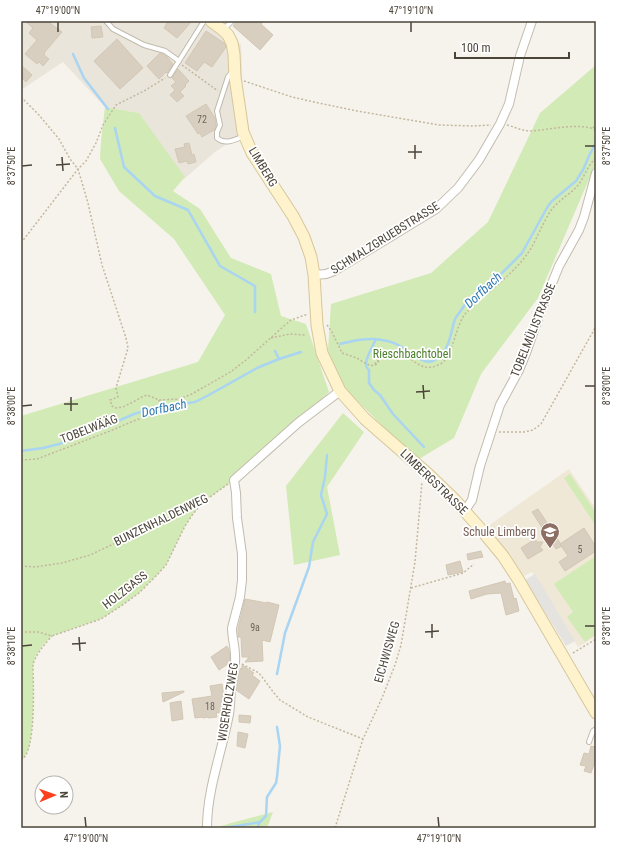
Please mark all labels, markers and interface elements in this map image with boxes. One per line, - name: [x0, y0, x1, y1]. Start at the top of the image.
- text: 47°19'00"N: [36, 5, 80, 16]
- text: 47°19'10"N: [389, 5, 433, 16]
- scale bar: [455, 34, 569, 60]
- text: 100 m: [461, 41, 491, 55]
- house number: 72: [197, 114, 207, 125]
- text: 8°37'50"E: [601, 127, 612, 165]
- street label: LIMBERG: [246, 145, 280, 189]
- text: 8°37'50"E: [6, 147, 17, 185]
- street label: SCHMALZGRUEBSTRASSE: [328, 199, 442, 277]
- water label: Dorfbach: [461, 269, 505, 311]
- street label: TOBELMÜLISTRASSE: [507, 281, 558, 379]
- park label: Rieschbachtobel: [373, 347, 451, 361]
- text: 8°38'00"E: [601, 367, 612, 405]
- text: 8°38'00"E: [6, 387, 17, 425]
- water label: Dorfbach: [140, 396, 188, 420]
- street label: TOBELWÄÄG: [58, 411, 120, 446]
- street label: LIMBERGSTRASSE: [398, 446, 471, 518]
- street label: BUNZENHALDENWEG: [112, 491, 210, 549]
- school or university icon: Schule Limberg: [539, 521, 561, 549]
- place label: Schule Limberg: [463, 525, 536, 539]
- house number: 5: [578, 544, 583, 555]
- street label: HOLZGASS: [100, 568, 150, 612]
- text: 8°38'10"E: [601, 607, 612, 645]
- street label: EICHWISWEG: [371, 619, 403, 685]
- house number: 9a: [250, 622, 260, 633]
- text: 8°38'10"E: [6, 627, 17, 665]
- street label: WISERHOLZWEG: [215, 662, 241, 742]
- house number: 18: [205, 701, 215, 712]
- north arrow: [34, 775, 74, 815]
- text: N: [57, 791, 70, 799]
- text: 47°19'00"N: [64, 833, 108, 844]
- text: 47°19'10"N: [417, 833, 461, 844]

